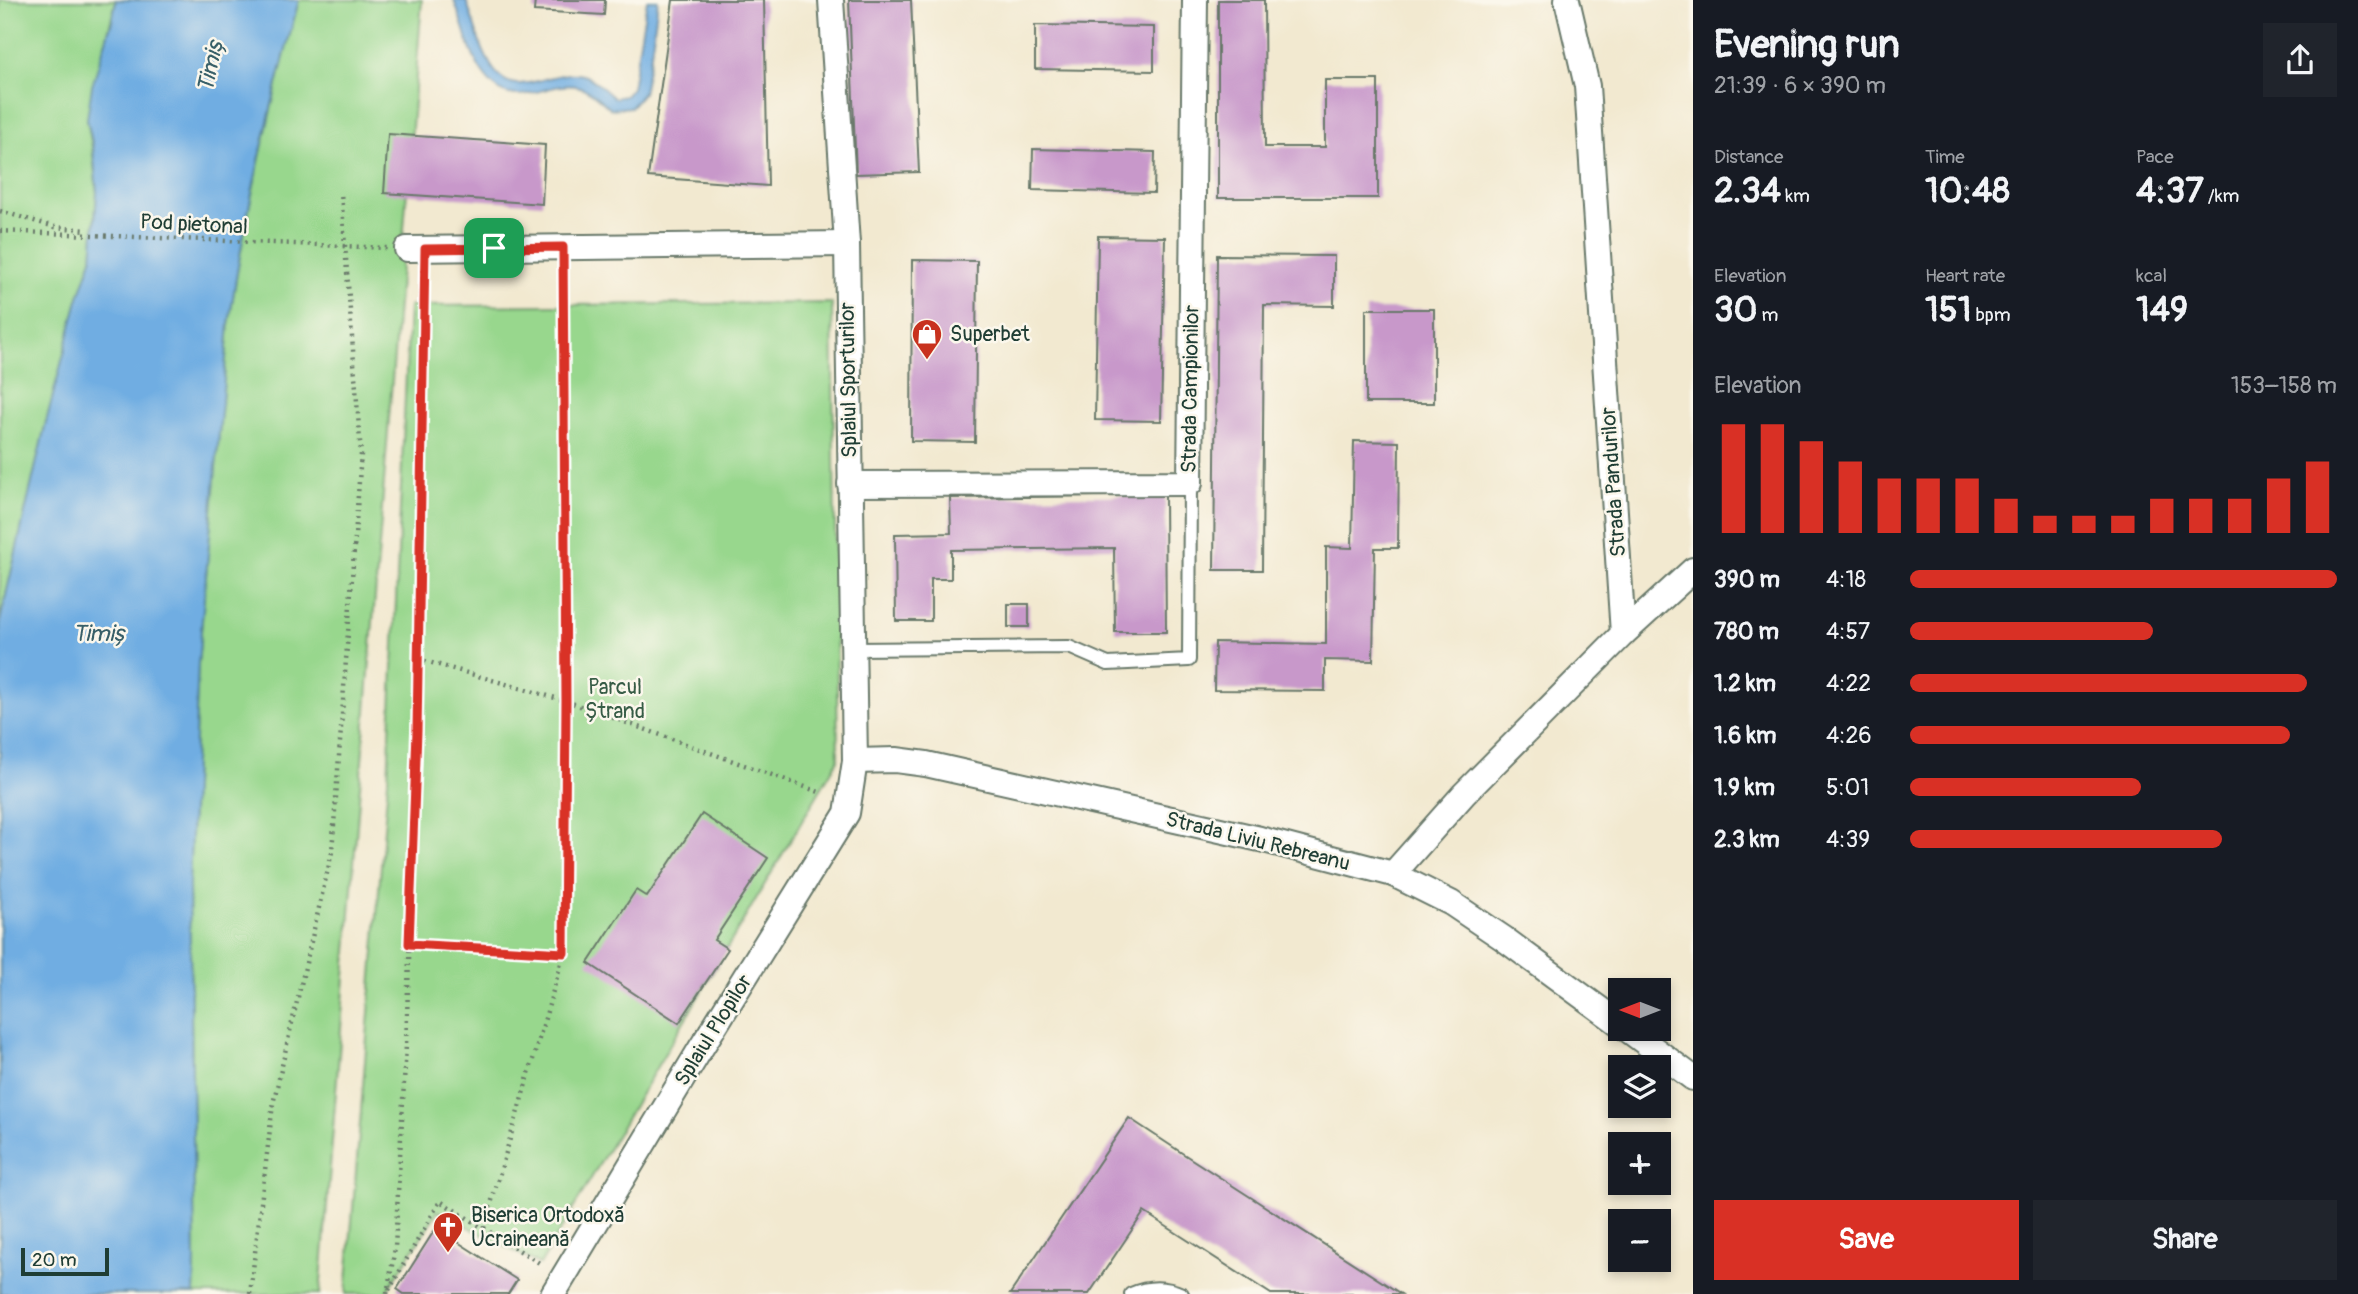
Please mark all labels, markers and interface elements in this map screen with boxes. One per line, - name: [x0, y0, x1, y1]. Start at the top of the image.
- text: Evening run: [1714, 21, 1900, 69]
- button: share: [2263, 23, 2337, 97]
- water label: Timiș: [191, 35, 230, 95]
- text: 21:39 · 6 × 390 m: [1714, 71, 1886, 100]
- text: Distance: [1714, 145, 1783, 169]
- text: Time: [1925, 145, 1965, 169]
- text: Pace: [2136, 145, 2174, 169]
- text: 2.34: [1714, 169, 1781, 213]
- text: 10:48: [1925, 169, 2010, 213]
- text: 4:37: [2136, 169, 2204, 213]
- text: km: [1781, 184, 1810, 208]
- text: /km: [2204, 184, 2239, 208]
- street label: Pod pietonal: [139, 208, 249, 241]
- pin: [464, 218, 524, 278]
- icon: arrive: [475, 229, 513, 267]
- text: Elevation: [1714, 264, 1786, 288]
- text: Heart rate: [1925, 264, 2005, 288]
- text: kcal: [2136, 264, 2167, 288]
- text: 30: [1714, 288, 1757, 332]
- text: 151: [1925, 288, 1971, 332]
- text: 149: [2136, 288, 2188, 332]
- street label: Splaiul Sporturilor: [834, 301, 863, 458]
- text: m: [1757, 303, 1778, 327]
- text: bpm: [1971, 303, 2011, 327]
- street label: Strada Campionilor: [1176, 304, 1205, 473]
- shop icon: Superbet: [910, 317, 944, 361]
- place label: Superbet: [950, 321, 1030, 348]
- text: Elevation: [1714, 371, 1802, 400]
- text: 153–158 m: [2231, 371, 2337, 400]
- street label: Strada Pandurilor: [1595, 406, 1632, 558]
- text: 390 m: [1714, 565, 1780, 594]
- text: 4:18: [1826, 565, 1866, 594]
- text: 780 m: [1714, 617, 1779, 646]
- text: 4:57: [1826, 617, 1870, 646]
- water label: Timiș: [73, 619, 127, 648]
- text: 1.2 km: [1714, 669, 1776, 698]
- text: 4:22: [1826, 669, 1871, 698]
- park label: Parcul Ștrand: [585, 674, 645, 725]
- text: 1.6 km: [1714, 721, 1776, 750]
- text: 4:26: [1826, 721, 1872, 750]
- text: 1.9 km: [1714, 773, 1775, 802]
- text: 5:01: [1826, 773, 1869, 802]
- street label: Strada Liviu Rebreanu: [1163, 806, 1353, 877]
- text: 2.3 km: [1714, 825, 1780, 854]
- text: 4:39: [1826, 825, 1870, 854]
- street label: Splaiul Plopilor: [669, 969, 759, 1091]
- north arrow: [1608, 978, 1671, 1041]
- map controls: [1608, 978, 1671, 1272]
- button: layers: [1608, 1055, 1671, 1118]
- button: +: [1608, 1132, 1671, 1195]
- button: Save: [1714, 1200, 2019, 1280]
- button: Share: [2033, 1200, 2337, 1280]
- place label: Biserica Ortodoxă Ucraineană: [471, 1202, 625, 1253]
- button: −: [1608, 1209, 1671, 1272]
- church icon: Biserica Ortodoxă Ucraineană: [431, 1210, 465, 1254]
- scale bar: [21, 1245, 108, 1277]
- text: 20 m: [32, 1248, 77, 1272]

